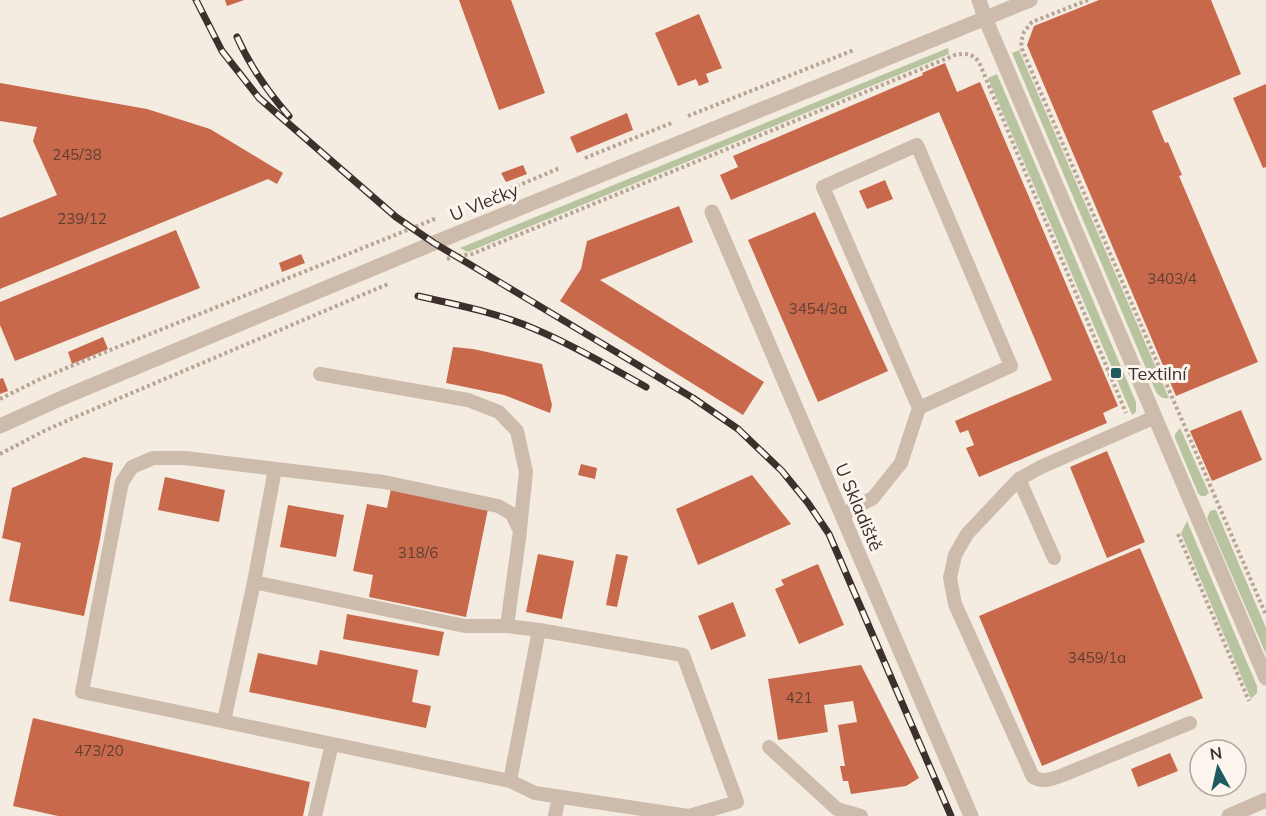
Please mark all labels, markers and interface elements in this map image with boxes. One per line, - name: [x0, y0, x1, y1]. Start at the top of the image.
- house number: 245/38: [52, 145, 102, 164]
- street label: U Vlečky: [446, 178, 522, 226]
- house number: 239/12: [57, 209, 107, 228]
- house number: 3403/4: [1147, 269, 1197, 288]
- house number: 3454/3a: [789, 299, 847, 318]
- place label: Textilní: [1128, 362, 1188, 385]
- marker: Textilní: [1109, 366, 1123, 380]
- street label: U Skladiště: [830, 460, 888, 554]
- house number: 318/6: [398, 543, 438, 562]
- house number: 3459/1a: [1068, 648, 1126, 667]
- house number: 421: [785, 688, 813, 707]
- north arrow: [1188, 738, 1248, 798]
- house number: 473/20: [74, 741, 124, 760]
- text: N: [1209, 742, 1223, 764]

